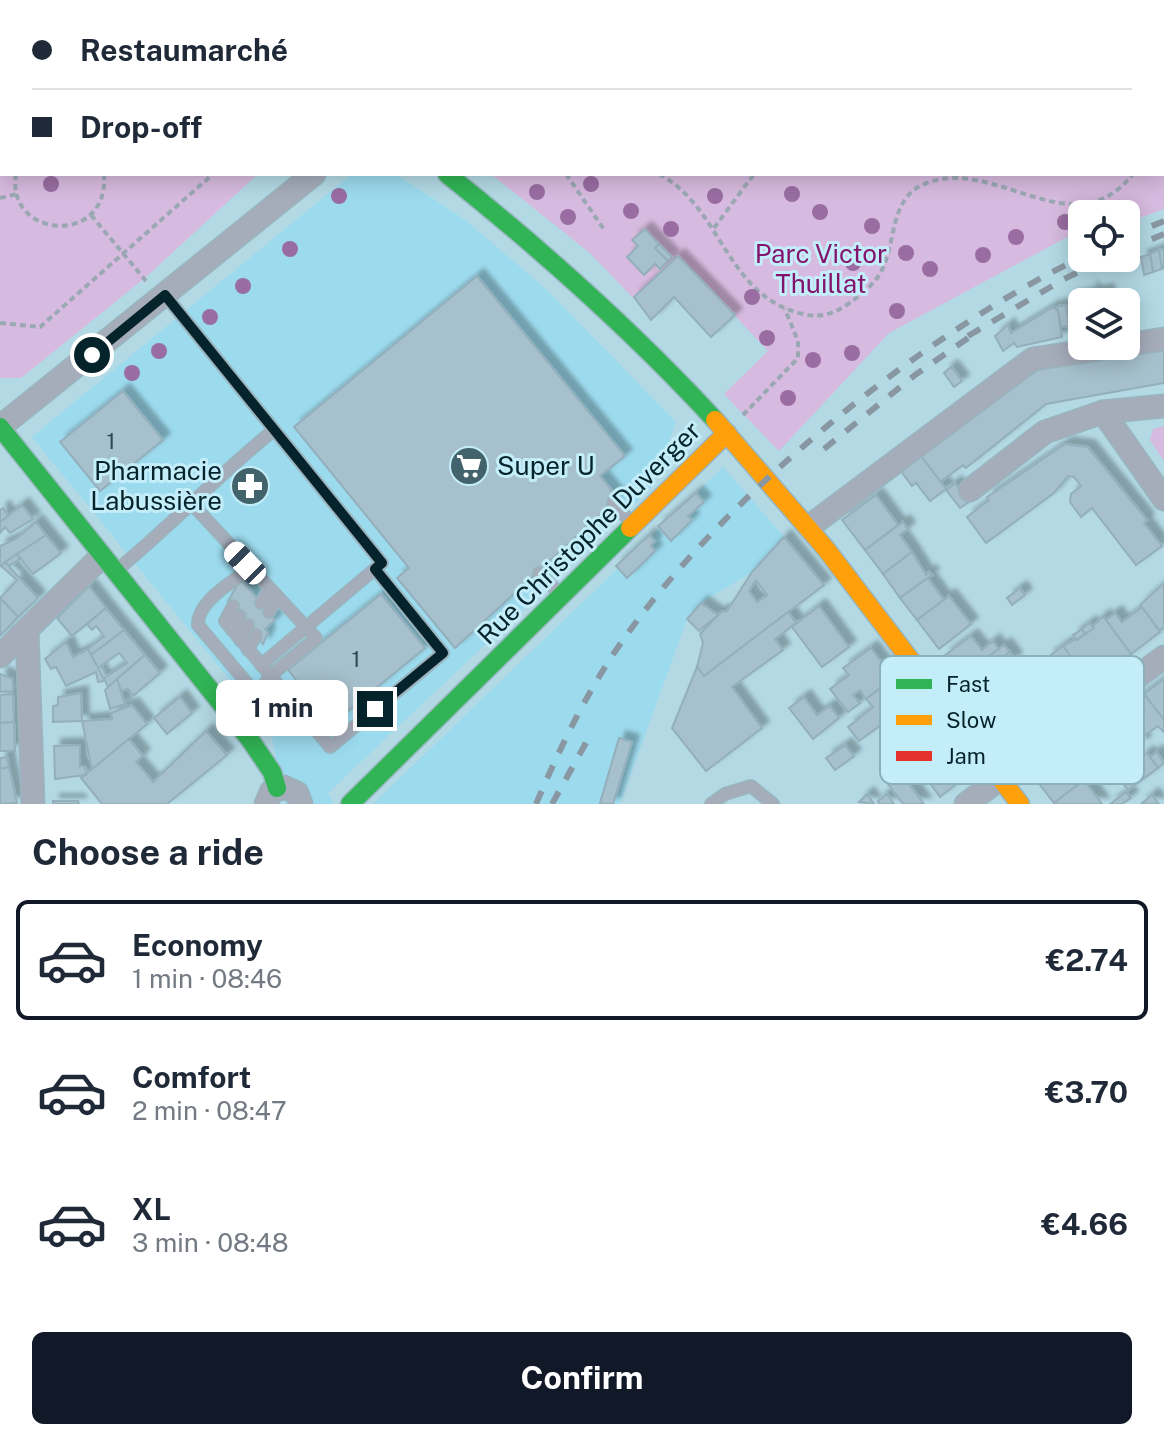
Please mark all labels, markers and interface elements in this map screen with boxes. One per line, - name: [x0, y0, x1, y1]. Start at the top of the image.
- text: Restaumarché: [80, 32, 288, 68]
- text: Drop-off: [80, 109, 202, 145]
- map controls: [1068, 200, 1140, 360]
- button: locate: [1068, 200, 1140, 272]
- park label: Parc Victor Thuillat: [755, 238, 887, 299]
- button: layers: [1068, 288, 1140, 360]
- route start: [74, 337, 110, 373]
- street label: Rue Christophe Duverger: [471, 415, 707, 651]
- house number: 1: [107, 428, 115, 454]
- supermarket icon: Super U: [448, 445, 490, 487]
- place label: Super U: [497, 450, 595, 481]
- place label: Pharmacie Labussière: [90, 455, 222, 516]
- pharmacy icon: Pharmacie Labussière: [229, 465, 271, 507]
- car: [220, 537, 270, 589]
- house number: 1: [352, 646, 360, 672]
- legend: [880, 656, 1144, 784]
- text: Fast: [946, 671, 990, 697]
- callout: 1 min: [215, 681, 347, 737]
- route end: [357, 691, 393, 727]
- text: 1 min: [251, 692, 313, 723]
- text: Slow: [946, 707, 996, 733]
- text: Jam: [946, 743, 986, 769]
- text: Choose a ride: [32, 831, 264, 873]
- icon: car: [36, 924, 108, 996]
- text: Economy: [132, 927, 263, 963]
- text: €2.74: [1046, 942, 1128, 978]
- text: 1 min · 08:46: [132, 963, 282, 994]
- icon: car: [36, 1056, 108, 1128]
- text: Comfort: [132, 1059, 251, 1095]
- text: €3.70: [1045, 1074, 1128, 1110]
- text: 2 min · 08:47: [132, 1095, 287, 1126]
- icon: car: [36, 1188, 108, 1260]
- text: XL: [132, 1191, 171, 1227]
- text: €4.66: [1041, 1206, 1128, 1242]
- text: 3 min · 08:48: [132, 1227, 289, 1258]
- button: Confirm: [32, 1332, 1132, 1424]

